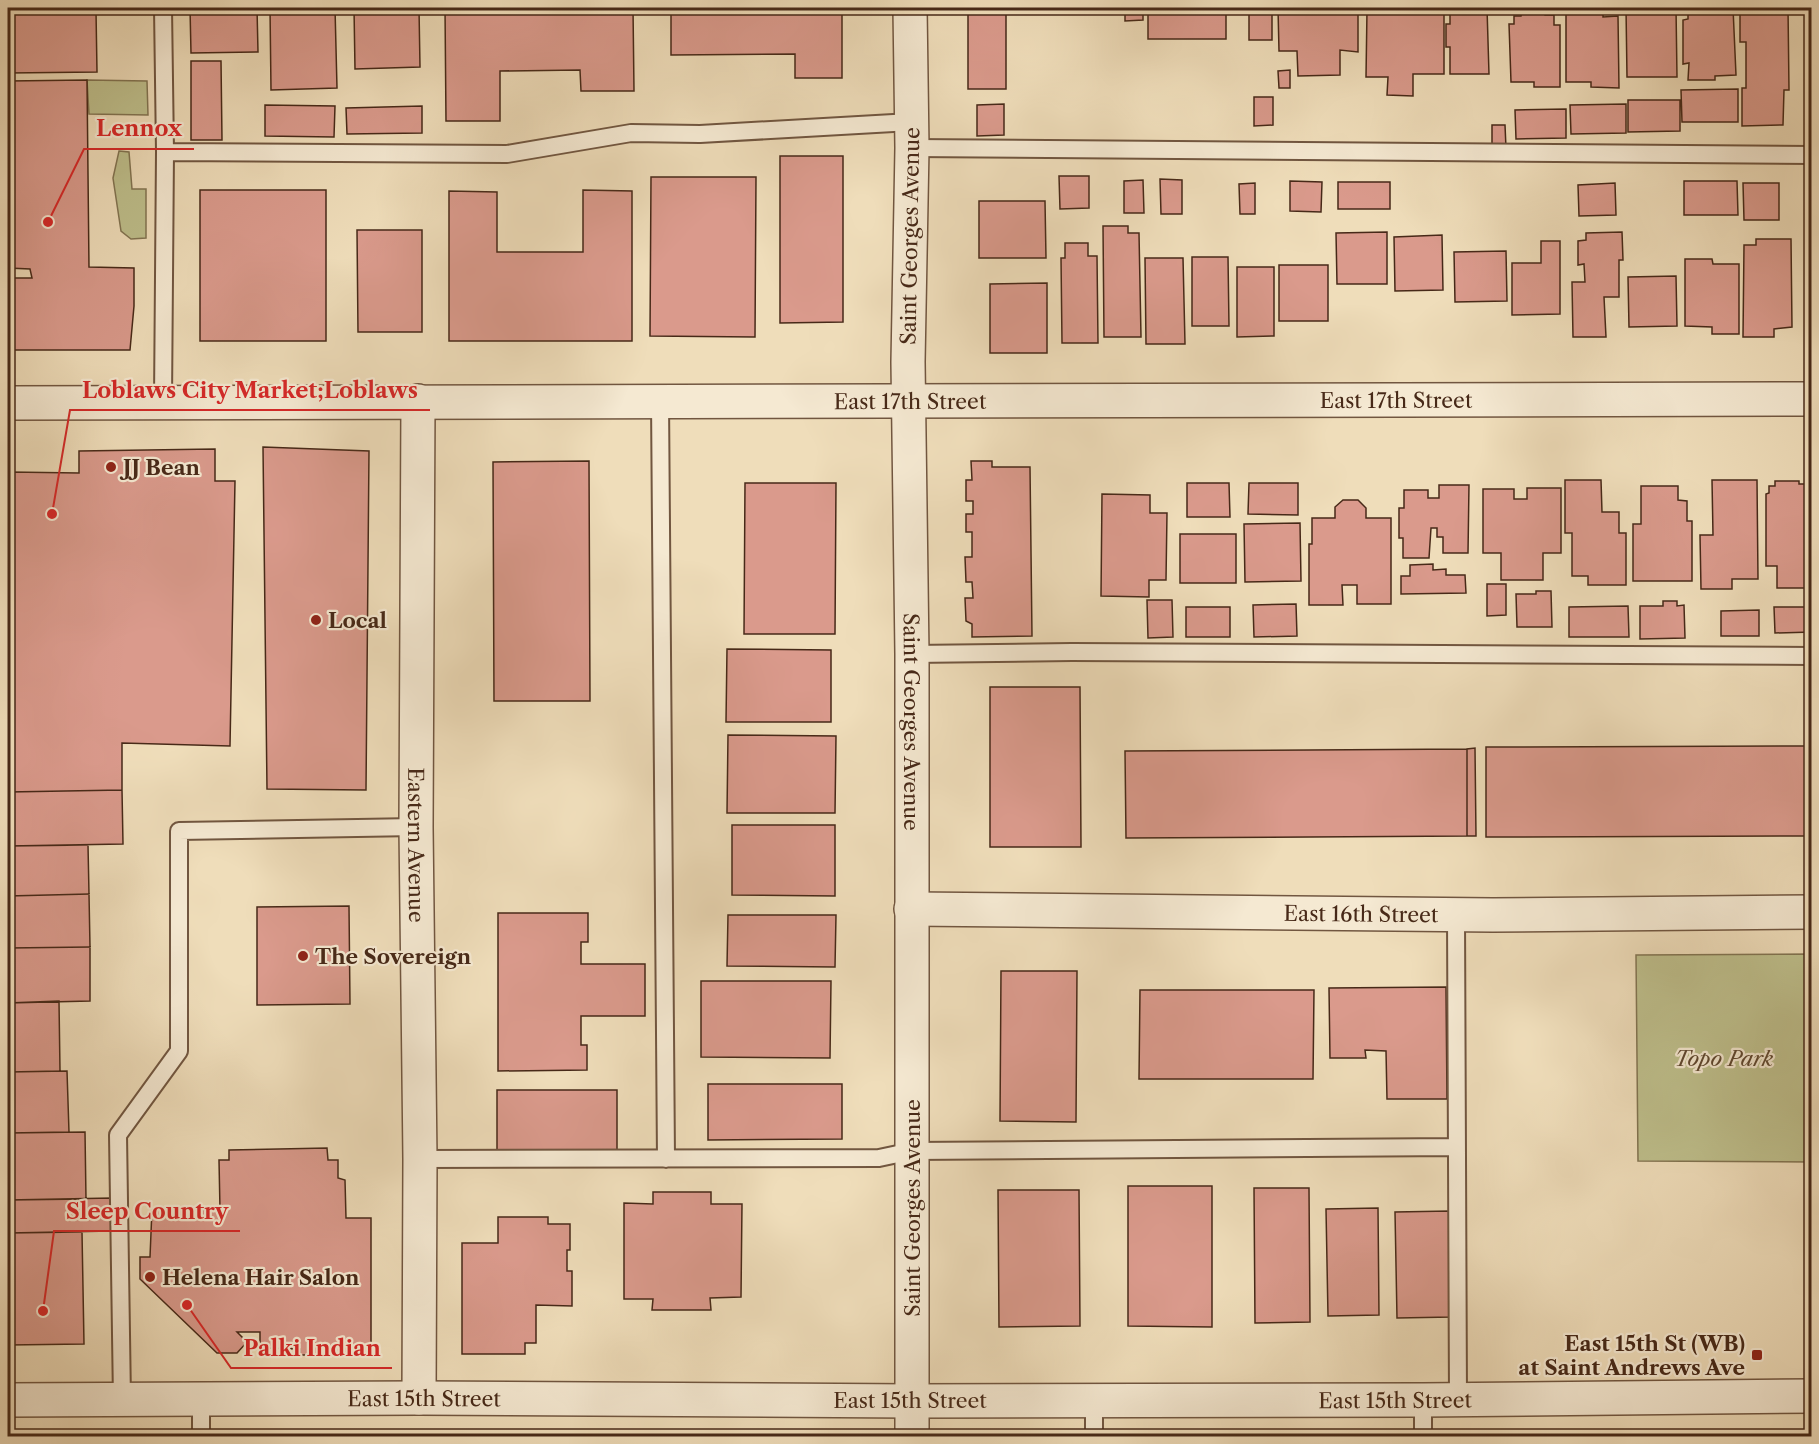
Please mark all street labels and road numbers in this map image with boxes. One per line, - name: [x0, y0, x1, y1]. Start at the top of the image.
- street label: Saint Georges Avenue: [896, 127, 924, 345]
- street label: East 17th Street: [1320, 387, 1473, 413]
- street label: East 17th Street: [834, 388, 987, 414]
- street label: Saint Georges Avenue: [899, 613, 925, 831]
- street label: Eastern Avenue: [403, 767, 430, 923]
- street label: East 16th Street: [1284, 900, 1439, 927]
- street label: Saint Georges Avenue: [900, 1099, 925, 1317]
- street label: East 15th Street: [347, 1385, 501, 1411]
- street label: East 15th Street: [1318, 1387, 1473, 1413]
- street label: East 15th Street: [833, 1388, 987, 1413]

